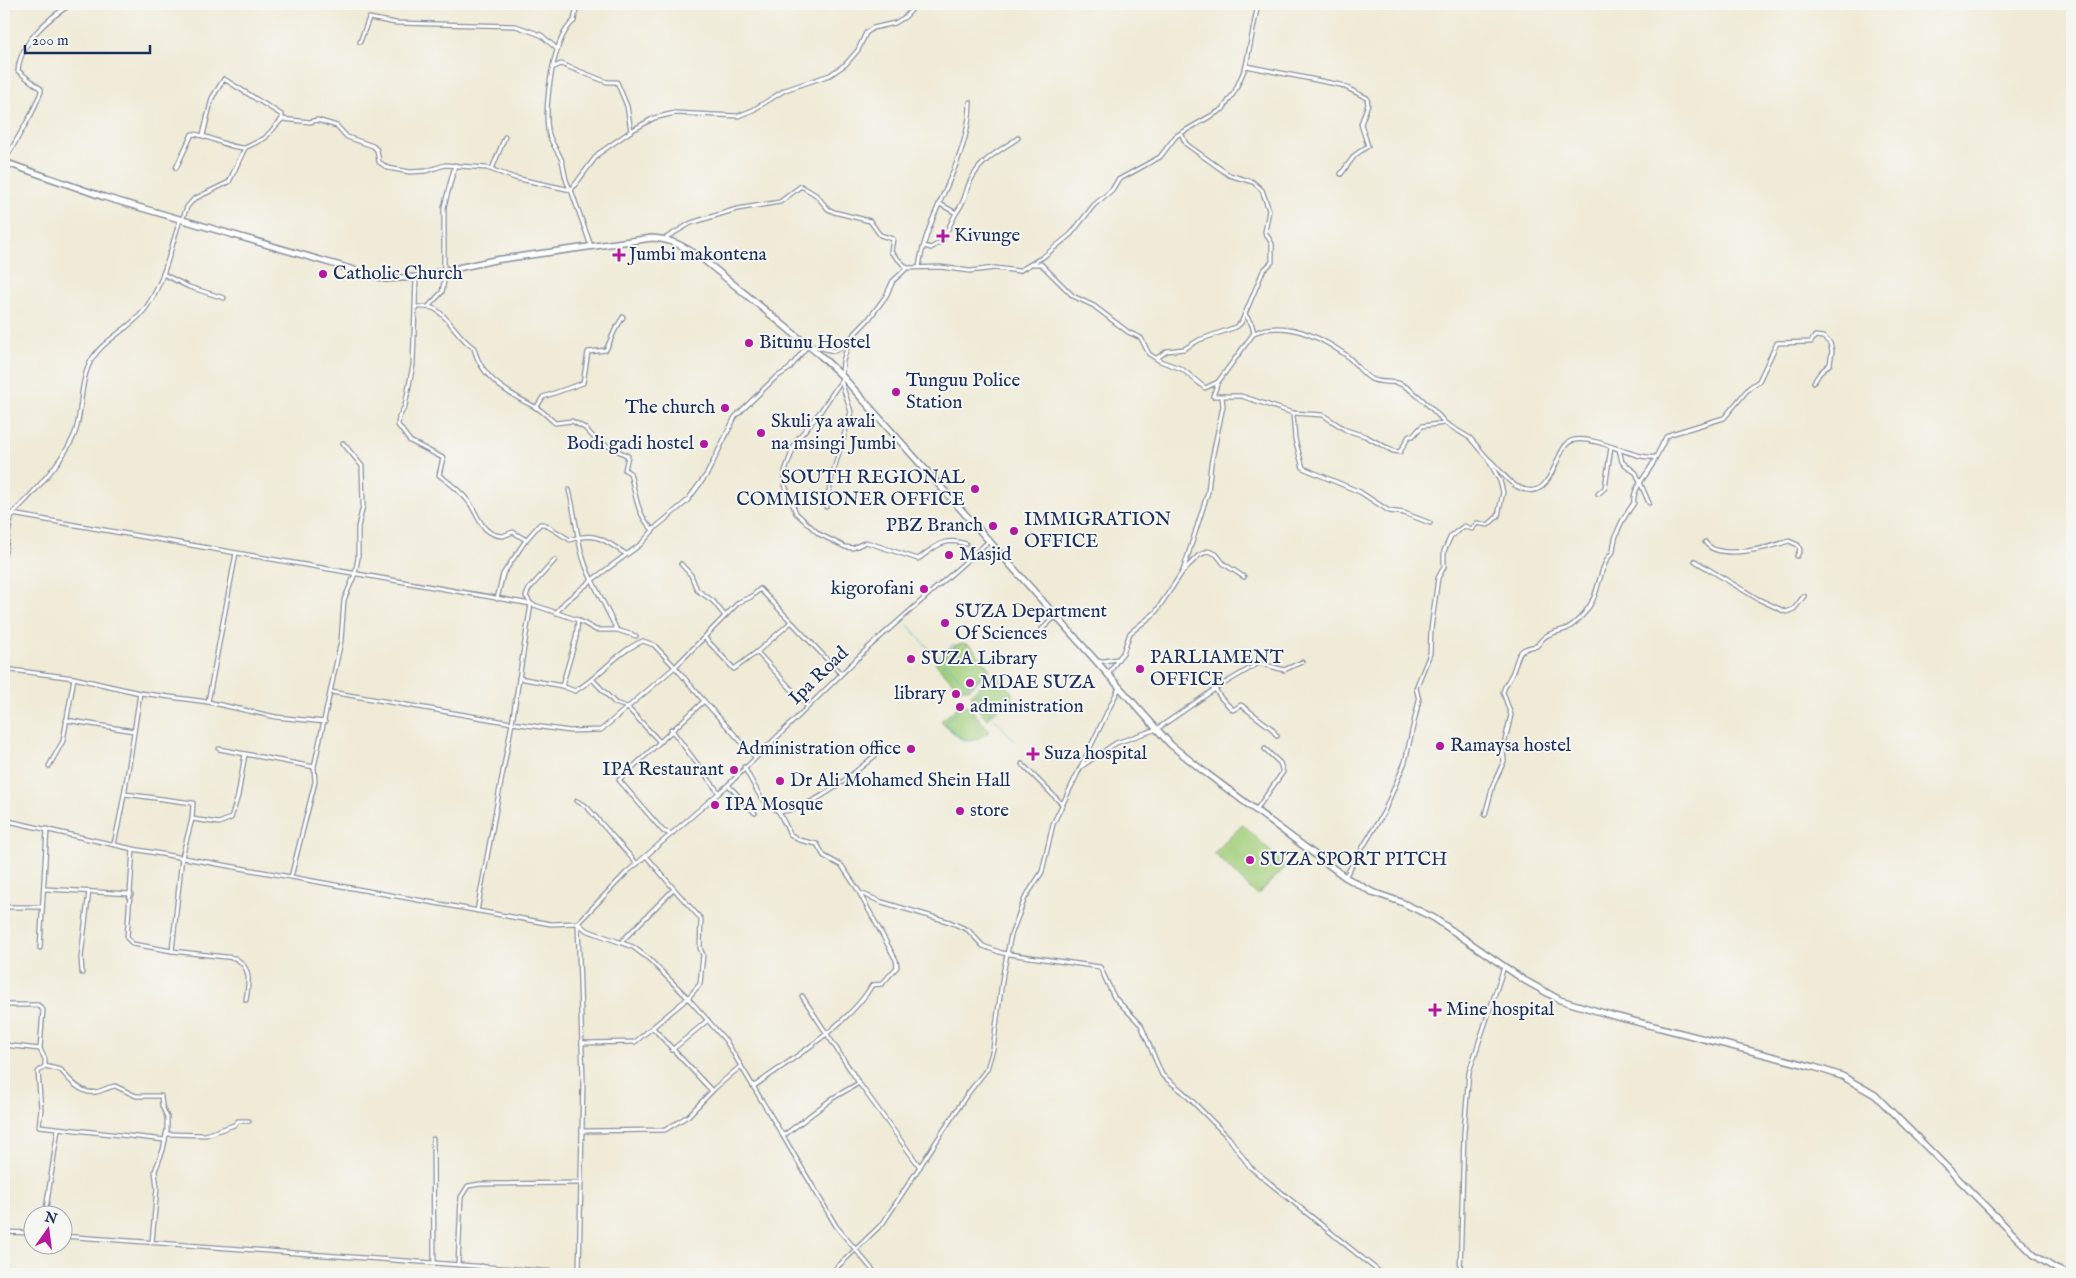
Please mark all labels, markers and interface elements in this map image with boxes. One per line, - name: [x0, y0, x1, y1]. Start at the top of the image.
- scale bar: [25, 22, 150, 54]
- text: 200 m: [32, 31, 69, 50]
- place label: Kivunge: [954, 224, 1020, 248]
- marker: Kivunge: [936, 229, 950, 243]
- place label: Jumbi makontena: [627, 243, 768, 267]
- marker: Jumbi makontena: [613, 249, 625, 261]
- place label: Catholic Church: [333, 262, 463, 286]
- marker: Catholic Church: [317, 268, 329, 280]
- place label: Bitunu Hostel: [759, 331, 871, 355]
- marker: Bitunu Hostel: [743, 337, 755, 349]
- place label: Tunguu Police Station: [906, 369, 1020, 415]
- marker: Tunguu Police Station: [890, 386, 902, 398]
- place label: The church: [625, 396, 715, 420]
- marker: The church: [719, 402, 731, 414]
- place label: Skuli ya awali na msingi Jumbi: [771, 410, 896, 456]
- marker: Skuli ya awali na msingi Jumbi: [755, 427, 767, 439]
- place label: Bodi gadi hostel: [567, 432, 695, 456]
- marker: Bodi gadi hostel: [698, 438, 710, 450]
- place label: SOUTH REGIONAL COMMISIONER OFFICE: [736, 466, 965, 512]
- marker: SOUTH REGIONAL COMMISIONER OFFICE: [969, 483, 981, 495]
- place label: IMMIGRATION OFFICE: [1024, 508, 1171, 554]
- place label: PBZ Branch: [886, 514, 983, 538]
- marker: PBZ Branch: [987, 520, 999, 532]
- marker: IMMIGRATION OFFICE: [1008, 525, 1020, 537]
- place label: Masjid: [959, 543, 1012, 567]
- marker: Masjid: [943, 549, 955, 561]
- place label: kigorofani: [831, 577, 914, 601]
- marker: kigorofani: [918, 583, 930, 595]
- place label: SUZA Department Of Sciences: [955, 600, 1108, 646]
- marker: SUZA Department Of Sciences: [939, 617, 951, 629]
- street label: Ipa Road: [784, 641, 854, 710]
- place label: PARLIAMENT OFFICE: [1150, 646, 1284, 692]
- place label: SUZA Library: [921, 647, 1038, 671]
- marker: SUZA Library: [905, 653, 917, 665]
- marker: PARLIAMENT OFFICE: [1134, 663, 1146, 675]
- place label: MDAE SUZA: [980, 671, 1096, 695]
- marker: MDAE SUZA: [964, 677, 976, 689]
- place label: library: [894, 682, 947, 706]
- marker: library: [950, 688, 962, 700]
- place label: administration: [970, 695, 1084, 719]
- marker: administration: [954, 701, 966, 713]
- place label: Ramaysa hostel: [1450, 734, 1572, 758]
- place label: Administration office: [736, 737, 901, 761]
- marker: Ramaysa hostel: [1434, 740, 1446, 752]
- place label: Suza hospital: [1044, 742, 1148, 766]
- marker: Administration office: [905, 743, 917, 755]
- marker: Suza hospital: [1026, 747, 1040, 761]
- place label: IPA Restaurant: [602, 758, 724, 782]
- marker: IPA Restaurant: [728, 764, 740, 776]
- place label: Dr Ali Mohamed Shein Hall: [790, 769, 1011, 793]
- marker: Dr Ali Mohamed Shein Hall: [774, 775, 786, 787]
- place label: IPA Mosque: [725, 793, 823, 817]
- marker: IPA Mosque: [709, 799, 721, 811]
- place label: store: [970, 799, 1009, 823]
- marker: store: [954, 805, 966, 817]
- place label: SUZA SPORT PITCH: [1260, 848, 1447, 872]
- marker: SUZA SPORT PITCH: [1244, 854, 1256, 866]
- place label: Mine hospital: [1446, 998, 1555, 1022]
- marker: Mine hospital: [1428, 1003, 1442, 1017]
- north arrow: [22, 1206, 72, 1256]
- text: N: [42, 1208, 59, 1229]

